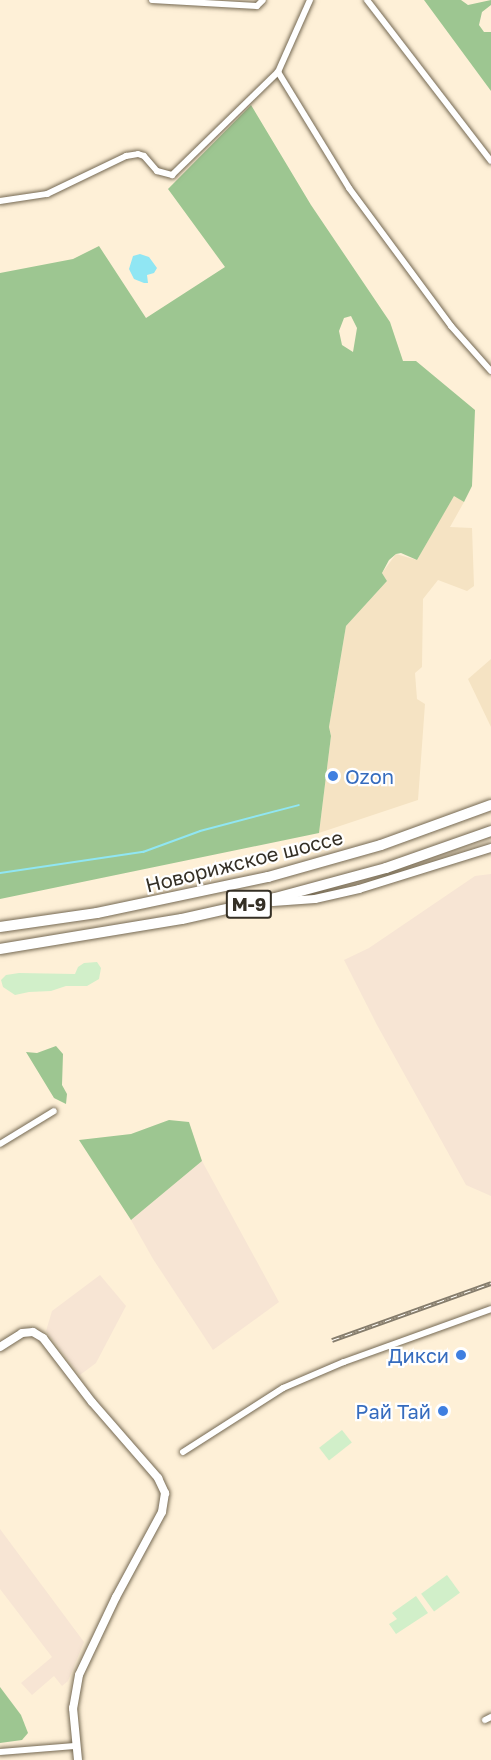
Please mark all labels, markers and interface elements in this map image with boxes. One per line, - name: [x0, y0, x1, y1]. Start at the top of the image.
- place label: Ozon: [345, 764, 394, 788]
- marker: Ozon: [326, 769, 340, 783]
- street label: Новорижское шоссе: [143, 825, 345, 897]
- road number: М-9: [225, 889, 273, 919]
- place label: Дикси: [388, 1343, 449, 1367]
- marker: Дикси: [454, 1348, 468, 1362]
- place label: Рай Тай: [355, 1399, 431, 1423]
- marker: Рай Тай: [436, 1404, 450, 1418]

